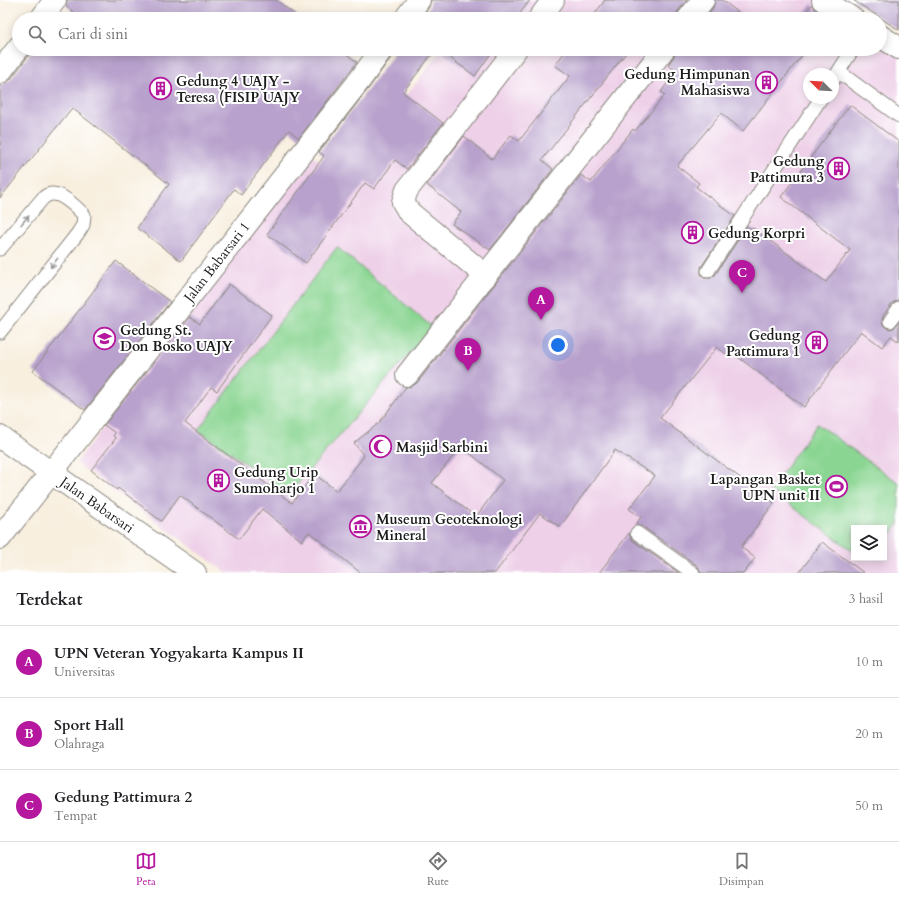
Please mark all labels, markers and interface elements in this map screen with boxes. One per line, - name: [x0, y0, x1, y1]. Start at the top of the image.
- search box: [12, 12, 887, 56]
- icon: search: [26, 23, 48, 45]
- text: Cari di sini: [58, 24, 128, 44]
- place label: Gedung Himpunan Mahasiswa: [624, 65, 750, 100]
- north arrow: [803, 68, 839, 104]
- building icon: Gedung Himpunan Mahasiswa: [753, 69, 779, 95]
- place label: Gedung 4 UAJY - Teresa (FISIP UAJY: [176, 72, 301, 107]
- building icon: Gedung 4 UAJY - Teresa (FISIP UAJY: [147, 76, 173, 102]
- place label: Gedung Pattimura 3: [750, 152, 825, 187]
- building icon: Gedung Pattimura 3: [826, 156, 852, 182]
- one-way arrow: [21, 214, 30, 225]
- street label: Jalan Babarsari 1: [178, 218, 254, 308]
- building icon: Gedung Korpri: [680, 220, 706, 246]
- place label: Gedung Korpri: [708, 224, 806, 243]
- one-way arrow: [50, 258, 59, 269]
- pin: C: [729, 260, 755, 293]
- pin: A: [528, 287, 554, 320]
- place label: Gedung St. Don Bosko UAJY: [120, 321, 234, 356]
- school or university icon: Gedung St. Don Bosko UAJY: [91, 325, 117, 351]
- place label: Gedung Pattimura 1: [726, 326, 801, 361]
- building icon: Gedung Pattimura 1: [803, 330, 829, 356]
- your location: [548, 335, 568, 355]
- pin: B: [455, 338, 481, 371]
- mosque icon: Masjid Sarbini: [367, 434, 393, 460]
- place label: Masjid Sarbini: [396, 438, 489, 457]
- place label: Gedung Urip Sumoharjo 1: [234, 463, 319, 498]
- building icon: Gedung Urip Sumoharjo 1: [206, 467, 232, 493]
- place label: Lapangan Basket UPN unit II: [710, 470, 820, 505]
- street label: Jalan Babarsari: [55, 471, 138, 538]
- sports icon: Lapangan Basket UPN unit II: [823, 474, 849, 500]
- place label: Museum Geoteknologi Mineral: [376, 510, 523, 545]
- museum icon: Museum Geoteknologi Mineral: [348, 514, 374, 540]
- map controls: [851, 525, 887, 561]
- button: layers: [851, 525, 887, 561]
- text: Terdekat: [16, 588, 82, 611]
- text: 3 hasil: [849, 590, 883, 608]
- text: UPN Veteran Yogyakarta Kampus II: [54, 643, 304, 663]
- text: A: [24, 653, 34, 671]
- text: 10 m: [855, 653, 883, 671]
- text: Universitas: [54, 663, 115, 681]
- text: Sport Hall: [54, 715, 124, 735]
- text: B: [24, 725, 34, 743]
- text: 20 m: [855, 725, 883, 743]
- text: Olahraga: [54, 735, 105, 753]
- text: Gedung Pattimura 2: [54, 787, 192, 807]
- text: C: [24, 797, 34, 815]
- text: 50 m: [855, 797, 883, 815]
- text: Tempat: [54, 807, 97, 825]
- tab: Peta: [135, 850, 157, 889]
- tab: Rute: [427, 850, 449, 889]
- tab: Disimpan: [719, 850, 764, 889]

